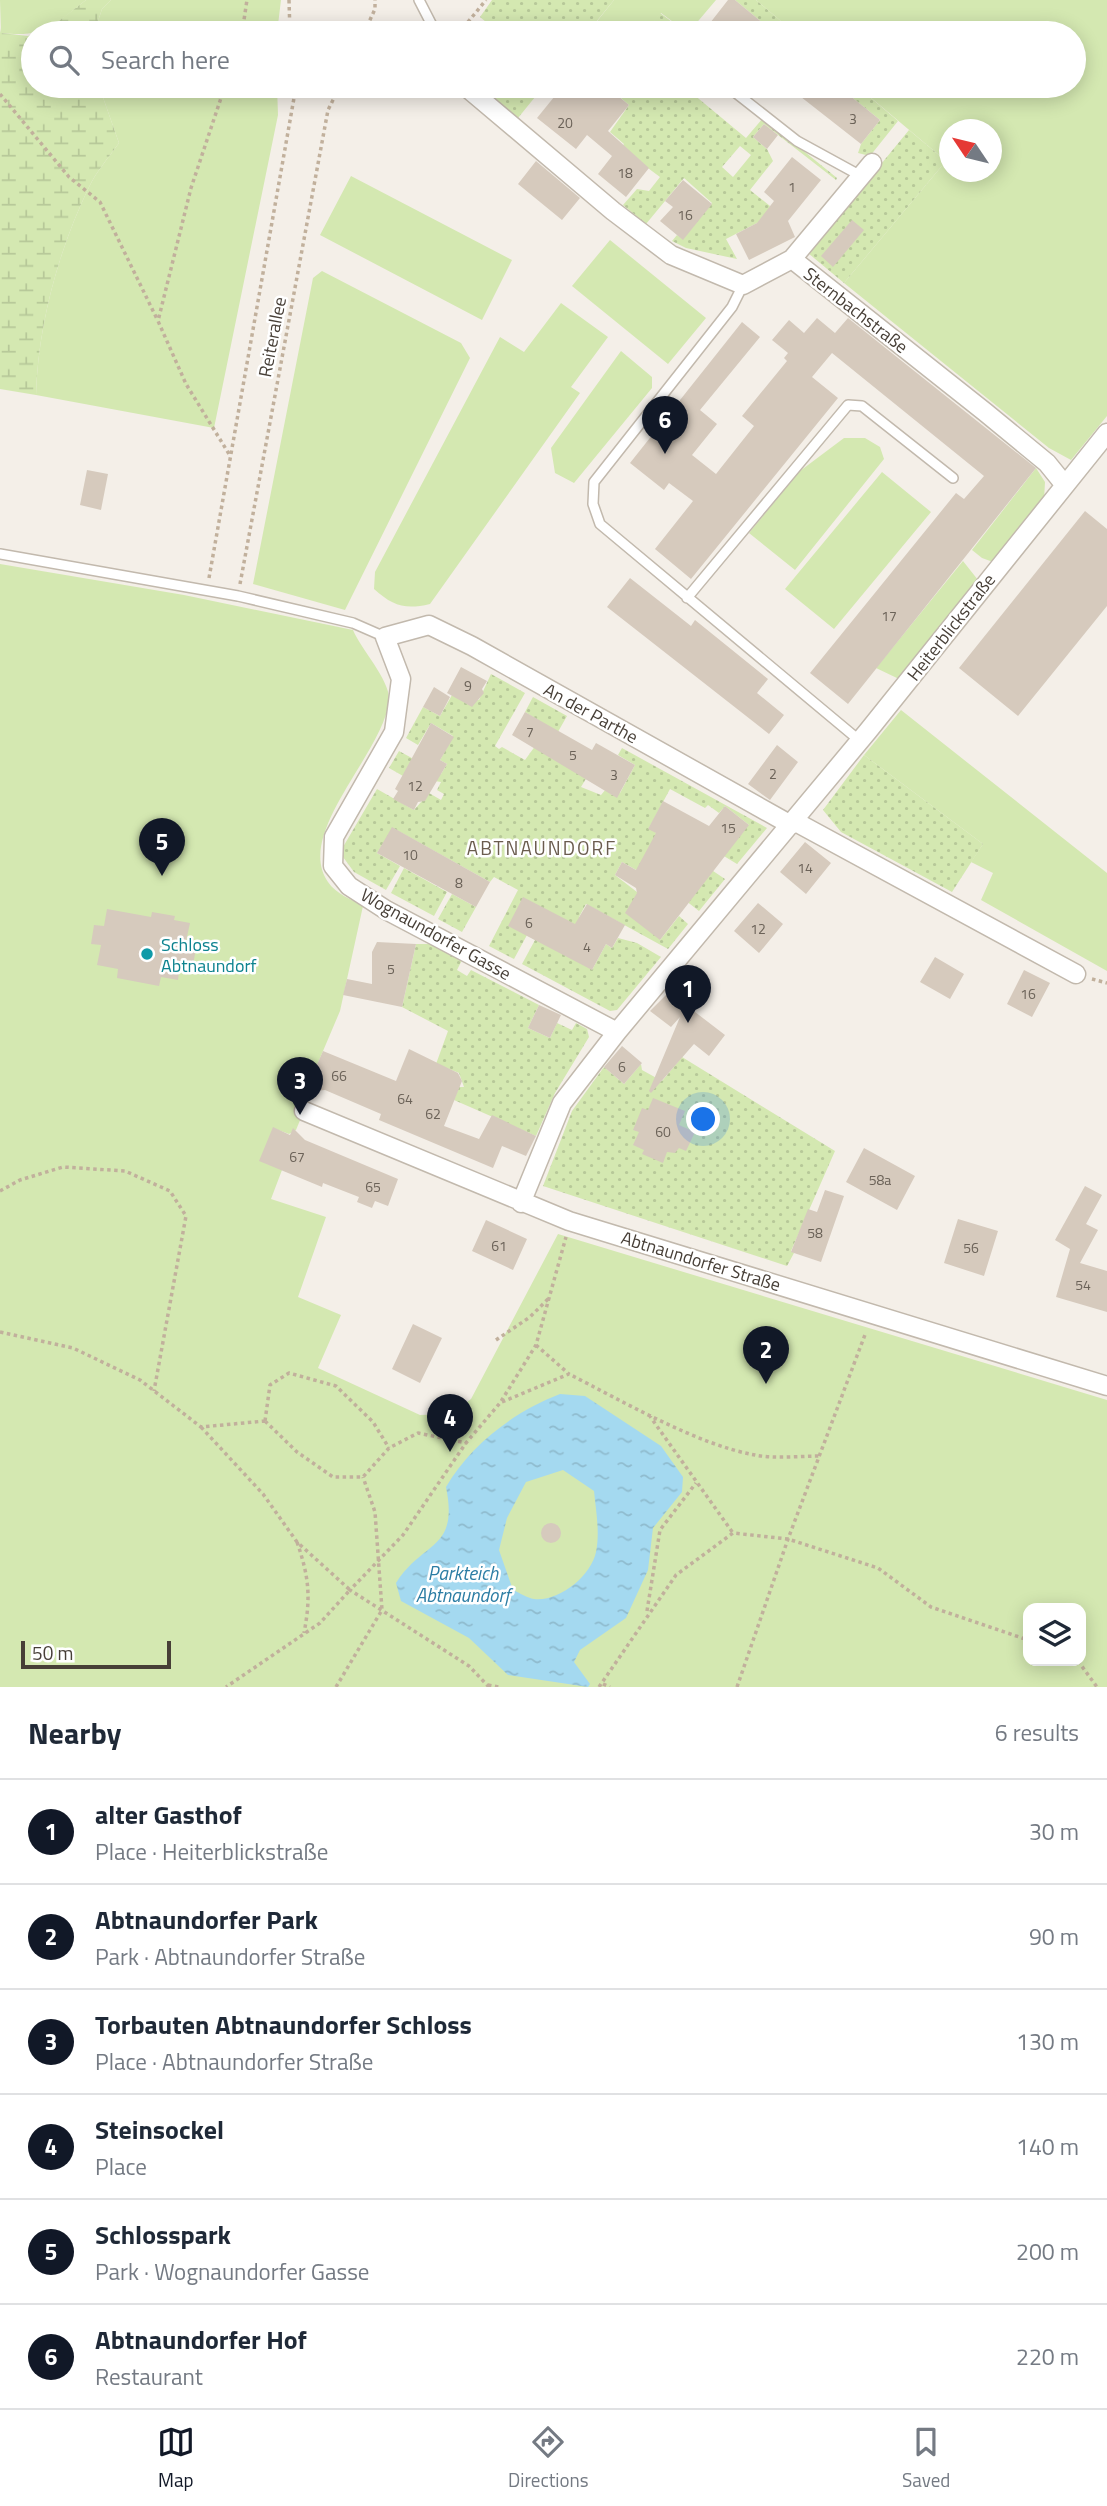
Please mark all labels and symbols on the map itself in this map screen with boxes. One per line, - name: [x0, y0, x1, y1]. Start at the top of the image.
- house number: 3: [849, 108, 857, 129]
- house number: 20: [557, 112, 573, 133]
- north arrow: [939, 119, 1002, 182]
- house number: 18: [617, 162, 633, 183]
- house number: 1: [788, 176, 796, 197]
- house number: 16: [677, 204, 693, 225]
- street label: Sternbachstraße: [798, 260, 914, 360]
- street label: Reiterallee: [251, 295, 293, 379]
- pin: 6: [642, 396, 688, 454]
- street label: Heiterblickstraße: [900, 567, 1002, 687]
- house number: 17: [881, 605, 897, 626]
- house number: 9: [464, 675, 472, 696]
- street label: An der Parthe: [539, 676, 643, 750]
- house number: 7: [526, 721, 534, 742]
- house number: 5: [569, 744, 577, 765]
- house number: 2: [769, 763, 777, 784]
- house number: 3: [610, 764, 618, 785]
- house number: 12: [407, 775, 423, 796]
- house number: 15: [720, 817, 736, 838]
- pin: 5: [139, 818, 185, 876]
- district label: ABTNAUNDORF: [467, 833, 617, 862]
- house number: 10: [402, 844, 418, 865]
- house number: 14: [797, 857, 813, 878]
- house number: 8: [455, 872, 463, 893]
- street label: Wognaundorfer Gasse: [356, 881, 516, 987]
- house number: 6: [525, 912, 533, 933]
- house number: 12: [750, 918, 766, 939]
- place label: Schloss Abtnaundorf: [161, 931, 257, 979]
- house number: 4: [583, 936, 591, 957]
- marker: Schloss Abtnaundorf: [139, 946, 155, 962]
- house number: 5: [387, 958, 395, 979]
- pin: 1: [665, 965, 711, 1023]
- house number: 16: [1020, 983, 1036, 1004]
- house number: 6: [618, 1056, 626, 1077]
- pin: 3: [277, 1057, 323, 1115]
- house number: 66: [331, 1065, 347, 1086]
- house number: 64: [397, 1088, 413, 1109]
- your location: [686, 1102, 720, 1136]
- house number: 62: [425, 1103, 441, 1124]
- house number: 60: [655, 1121, 671, 1142]
- house number: 67: [289, 1146, 305, 1167]
- house number: 58a: [869, 1169, 891, 1190]
- house number: 65: [365, 1176, 381, 1197]
- house number: 58: [807, 1222, 823, 1243]
- street label: Abtnaundorfer Straße: [618, 1224, 784, 1298]
- house number: 61: [491, 1235, 507, 1256]
- house number: 56: [963, 1237, 979, 1258]
- house number: 54: [1075, 1274, 1091, 1295]
- pin: 2: [743, 1326, 789, 1384]
- pin: 4: [427, 1394, 473, 1452]
- water label: Parkteich Abtnaundorf: [416, 1558, 513, 1609]
- scale bar: [21, 1638, 172, 1670]

